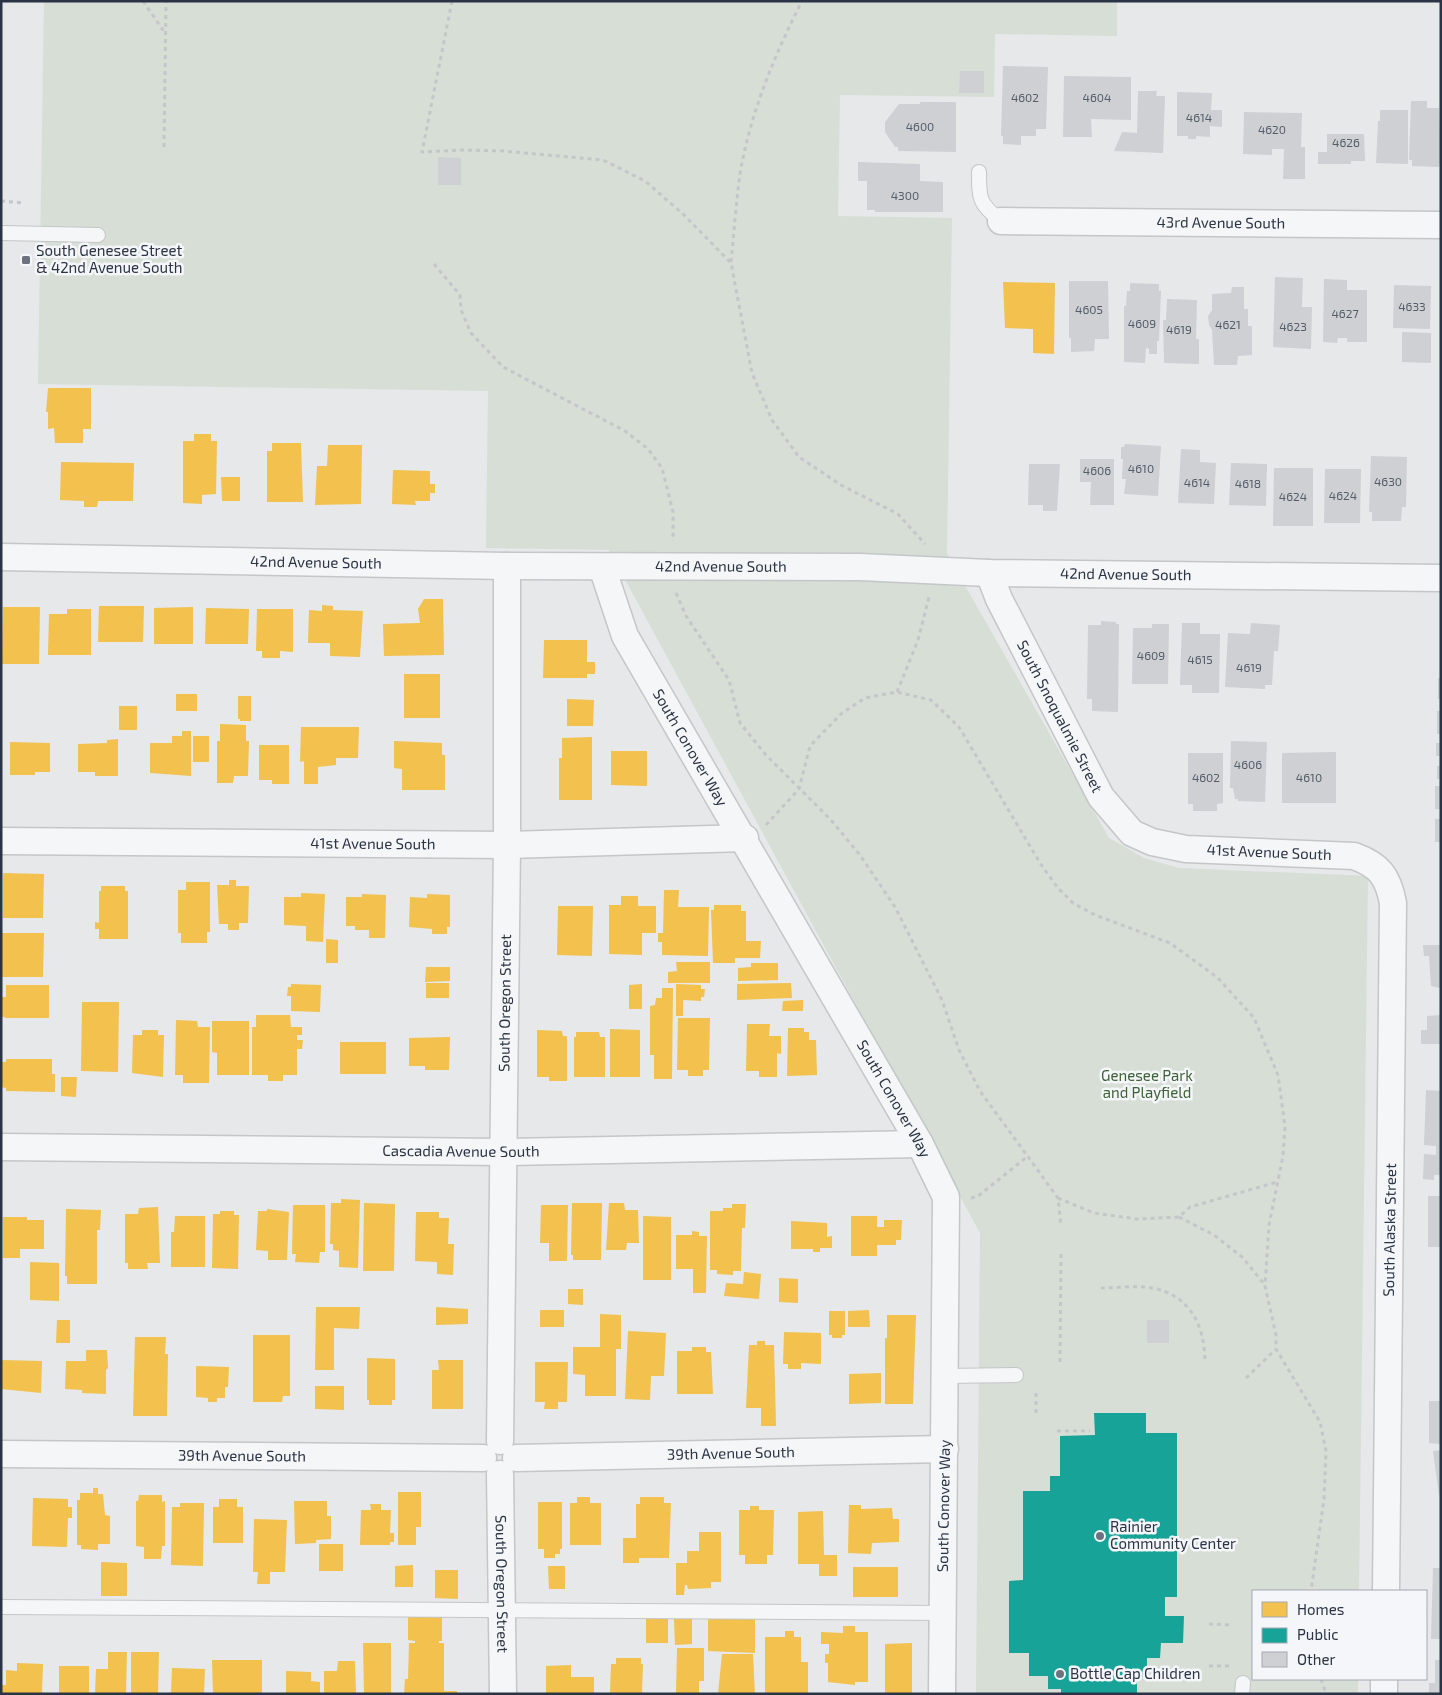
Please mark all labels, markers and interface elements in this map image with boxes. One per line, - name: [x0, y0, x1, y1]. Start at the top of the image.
- house number: 4602: [1011, 90, 1039, 104]
- house number: 4604: [1083, 90, 1111, 104]
- house number: 4614: [1186, 110, 1212, 124]
- house number: 4600: [906, 119, 934, 133]
- house number: 4620: [1258, 122, 1286, 136]
- house number: 4626: [1332, 135, 1360, 149]
- house number: 4300: [891, 188, 919, 202]
- street label: 43rd Avenue South: [1157, 212, 1285, 232]
- place label: South Genesee Street & 42nd Avenue South: [36, 241, 183, 276]
- marker: South Genesee Street & 42nd Avenue South: [20, 254, 32, 266]
- house number: 4633: [1398, 299, 1426, 313]
- house number: 4605: [1075, 302, 1103, 316]
- house number: 4627: [1331, 306, 1359, 320]
- house number: 4609: [1128, 316, 1156, 330]
- house number: 4621: [1215, 317, 1241, 331]
- house number: 4623: [1279, 319, 1307, 333]
- house number: 4619: [1166, 322, 1192, 336]
- house number: 4610: [1128, 461, 1154, 475]
- house number: 4606: [1083, 463, 1111, 477]
- house number: 4630: [1374, 474, 1402, 488]
- house number: 4614: [1184, 475, 1210, 489]
- house number: 4618: [1235, 476, 1261, 490]
- house number: 4624: [1329, 488, 1357, 502]
- house number: 4624: [1279, 489, 1307, 503]
- street label: 42nd Avenue South: [250, 551, 382, 572]
- street label: 42nd Avenue South: [655, 556, 787, 575]
- street label: 42nd Avenue South: [1060, 564, 1192, 583]
- street label: South Snoqualmie Street: [1014, 637, 1107, 795]
- house number: 4609: [1137, 648, 1165, 662]
- house number: 4615: [1187, 652, 1213, 666]
- house number: 4619: [1236, 660, 1262, 674]
- street label: South Conover Way: [650, 685, 732, 809]
- house number: 4606: [1234, 757, 1262, 771]
- house number: 4602: [1192, 770, 1220, 784]
- house number: 4610: [1296, 770, 1322, 784]
- street label: 41st Avenue South: [310, 833, 436, 852]
- street label: 41st Avenue South: [1206, 840, 1332, 863]
- street label: South Oregon Street: [494, 934, 514, 1072]
- street label: South Conover Way: [854, 1037, 935, 1160]
- park label: Genesee Park and Playfield: [1101, 1066, 1193, 1101]
- street label: Cascadia Avenue South: [382, 1141, 540, 1160]
- street label: South Alaska Street: [1379, 1163, 1399, 1297]
- street label: South Conover Way: [933, 1440, 953, 1572]
- street label: 39th Avenue South: [667, 1442, 795, 1463]
- street label: 39th Avenue South: [178, 1445, 306, 1465]
- street label: South Oregon Street: [493, 1515, 512, 1653]
- place label: Rainier Community Center: [1110, 1517, 1236, 1552]
- marker: Rainier Community Center: [1094, 1530, 1106, 1542]
- legend: [1252, 1590, 1427, 1680]
- text: Homes: [1297, 1600, 1344, 1618]
- text: Public: [1297, 1625, 1338, 1643]
- text: Other: [1297, 1650, 1336, 1668]
- place label: Bottle Cap Children: [1070, 1664, 1201, 1682]
- marker: Bottle Cap Children: [1054, 1668, 1066, 1680]

